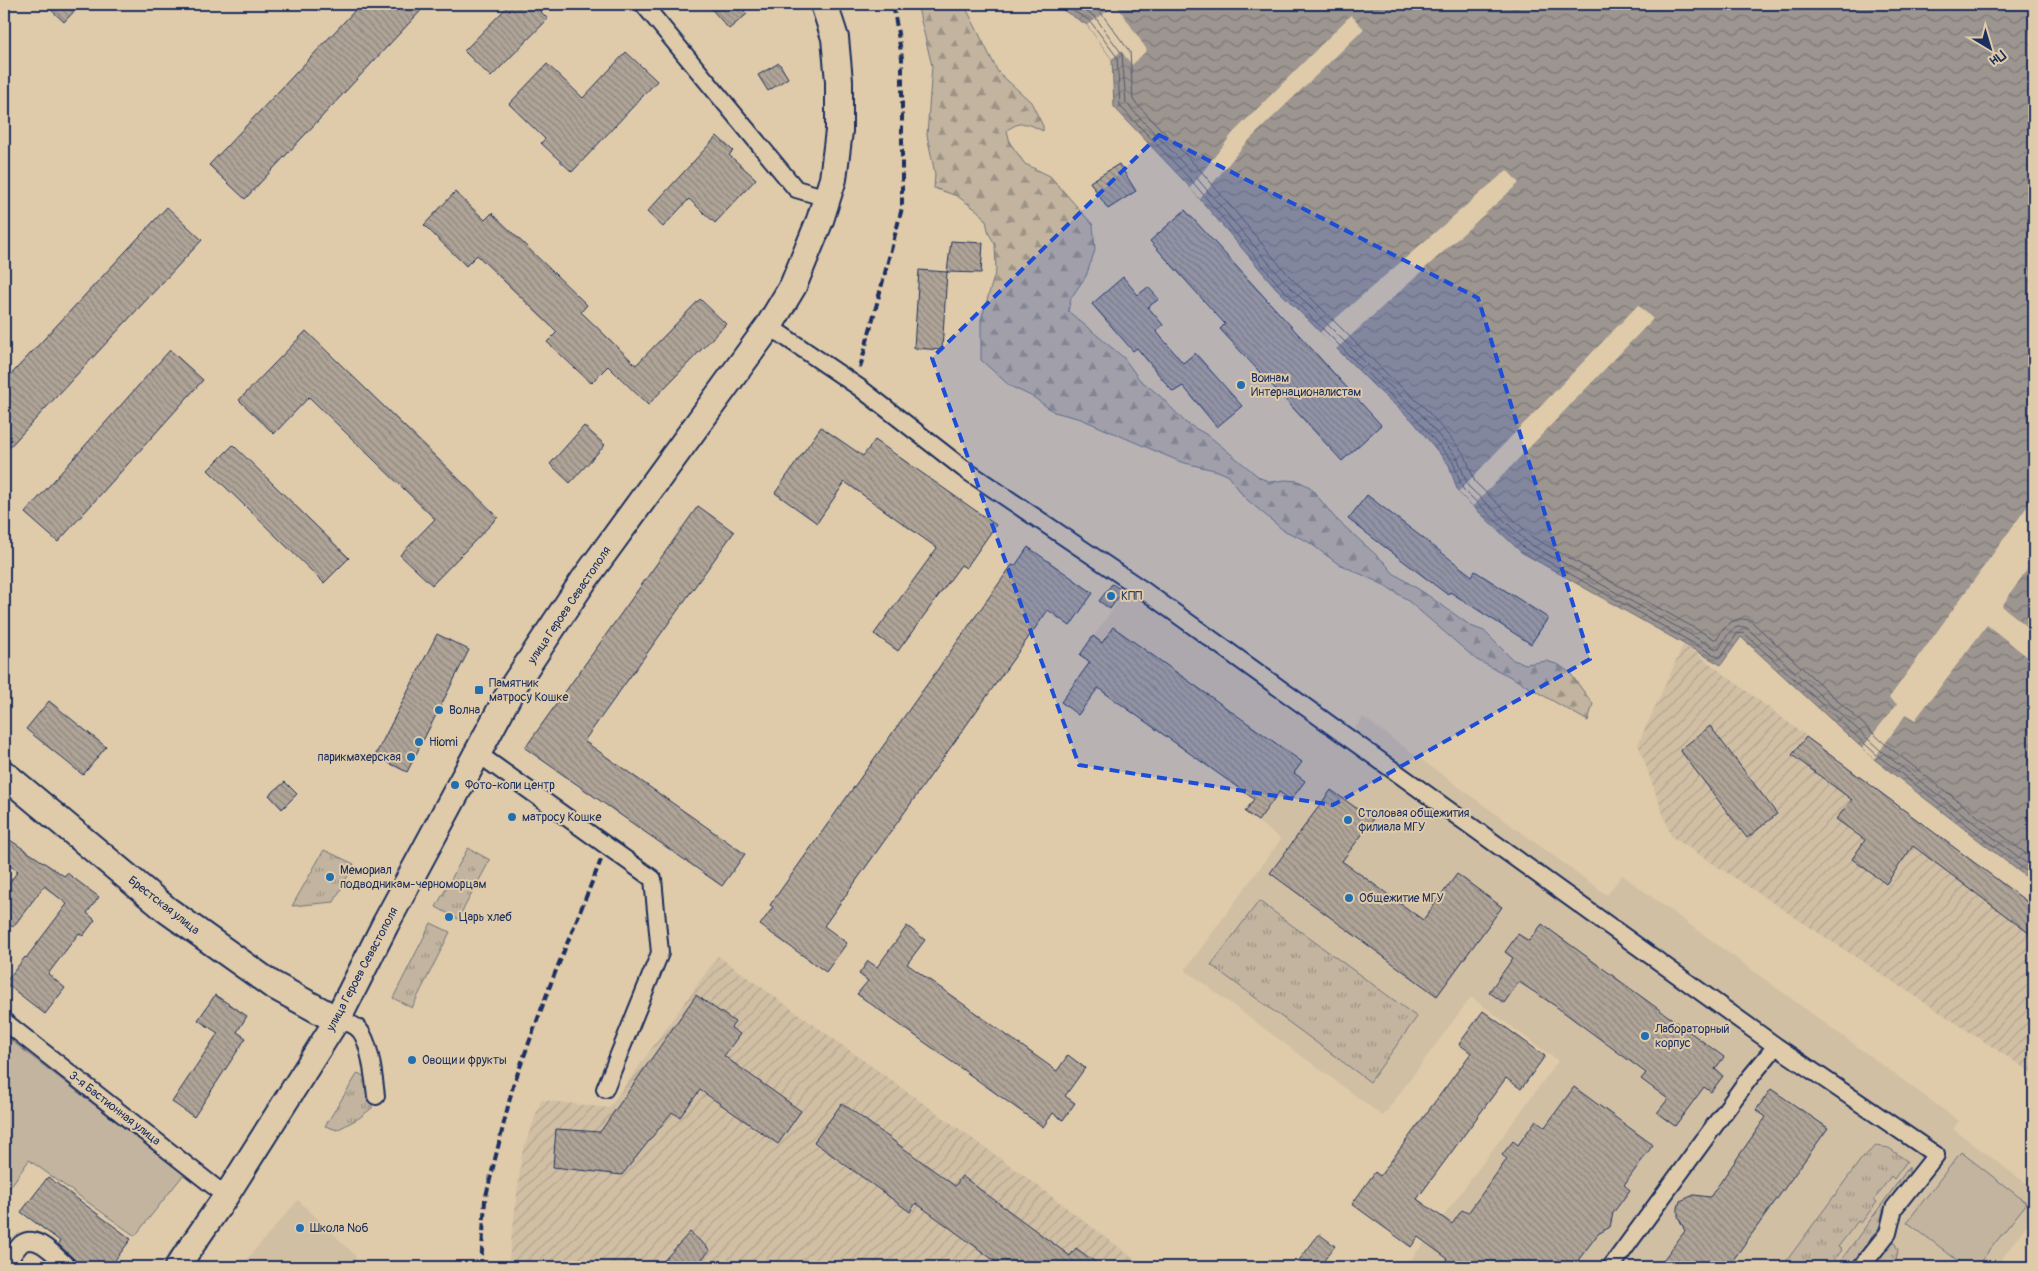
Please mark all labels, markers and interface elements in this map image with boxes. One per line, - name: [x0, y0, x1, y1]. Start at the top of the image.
- north arrow: [1966, 22, 2016, 72]
- text: Пн: [1986, 46, 2009, 69]
- place label: Воинам Интернационалистам: [1251, 371, 1361, 400]
- marker: Воинам Интернационалистам: [1235, 379, 1247, 391]
- street label: улица Героев Севастополя: [524, 543, 614, 668]
- place label: КПП: [1121, 589, 1142, 604]
- marker: КПП: [1105, 590, 1117, 602]
- place label: Памятник матросу Кошке: [489, 676, 568, 705]
- marker: Памятник матросу Кошке: [473, 684, 485, 696]
- place label: Волна: [449, 703, 481, 718]
- marker: Волна: [433, 704, 445, 716]
- place label: Hiomi: [429, 735, 458, 750]
- marker: Hiomi: [413, 736, 425, 748]
- place label: парикмахерская: [318, 750, 401, 765]
- marker: парикмахерская: [405, 751, 417, 763]
- place label: Фото-копи центр: [465, 778, 555, 793]
- marker: Фото-копи центр: [449, 779, 461, 791]
- place label: Столовая общежития филиала МГУ: [1358, 806, 1470, 835]
- place label: матросу Кошке: [522, 810, 601, 825]
- marker: матросу Кошке: [506, 811, 518, 823]
- marker: Столовая общежития филиала МГУ: [1342, 814, 1354, 826]
- place label: Мемориал подводникам-черноморцам: [340, 863, 487, 892]
- marker: Мемориал подводникам-черноморцам: [324, 871, 336, 883]
- street label: Брестская улица: [125, 873, 203, 938]
- place label: Общежитие МГУ: [1359, 891, 1444, 906]
- marker: Общежитие МГУ: [1343, 892, 1355, 904]
- street label: улица Героев Севастополя: [323, 904, 402, 1035]
- place label: Царь хлеб: [459, 910, 512, 925]
- marker: Царь хлеб: [443, 911, 455, 923]
- place label: Лабораторный корпус: [1654, 1022, 1730, 1051]
- marker: Лабораторный корпус: [1639, 1030, 1651, 1042]
- place label: Овощи и фрукты: [422, 1053, 507, 1068]
- marker: Овощи и фрукты: [406, 1054, 418, 1066]
- street label: 3-я Бастионная улица: [66, 1068, 164, 1149]
- place label: Школа №6: [310, 1221, 369, 1236]
- marker: Школа №6: [294, 1222, 306, 1234]

